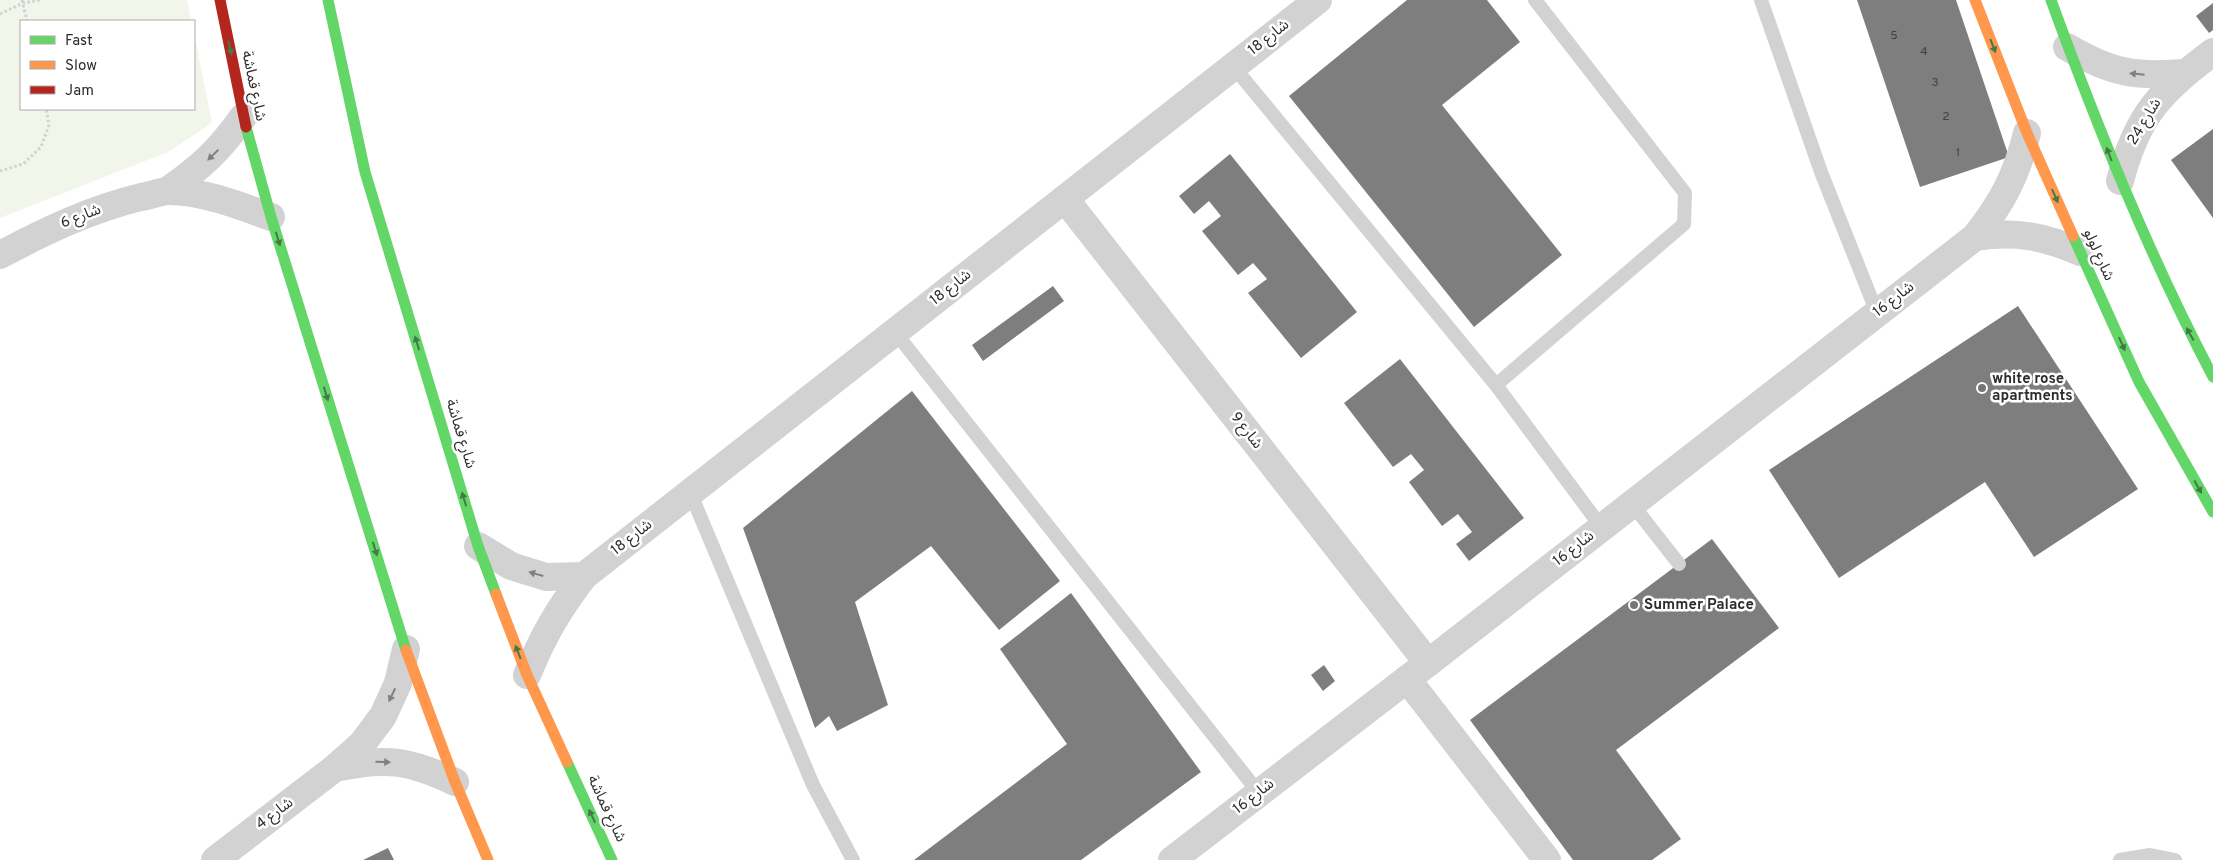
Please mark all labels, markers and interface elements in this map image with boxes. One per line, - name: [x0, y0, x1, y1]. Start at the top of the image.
- street label: شارع 18: [1244, 16, 1294, 61]
- legend: [20, 20, 195, 110]
- house number: 5: [1890, 28, 1898, 44]
- text: Fast: [65, 32, 93, 51]
- one-way arrow: [1990, 38, 1997, 53]
- one-way arrow: [226, 40, 234, 56]
- house number: 4: [1920, 44, 1928, 60]
- street label: شارع قماشة: [235, 49, 270, 123]
- text: Slow: [65, 57, 97, 76]
- one-way arrow: [2129, 70, 2145, 78]
- house number: 3: [1931, 75, 1939, 91]
- text: Jam: [65, 82, 94, 101]
- street label: شارع 24: [2124, 95, 2167, 149]
- house number: 2: [1942, 109, 1950, 125]
- house number: 1: [1956, 145, 1960, 161]
- one-way arrow: [2105, 146, 2113, 161]
- one-way arrow: [207, 149, 219, 161]
- one-way arrow: [2051, 189, 2059, 203]
- street label: شارع 6: [58, 201, 104, 234]
- street label: شارع لولو: [2077, 226, 2118, 284]
- one-way arrow: [274, 232, 282, 247]
- street label: شارع 18: [926, 266, 976, 311]
- street label: شارع 16: [1870, 278, 1919, 323]
- one-way arrow: [2185, 327, 2194, 341]
- one-way arrow: [412, 335, 420, 350]
- one-way arrow: [2118, 337, 2126, 351]
- place label: white rose apartments: [1992, 370, 2073, 406]
- marker: white rose apartments: [1976, 382, 1988, 394]
- one-way arrow: [323, 387, 331, 402]
- street label: شارع قماشة: [439, 397, 480, 472]
- street label: شارع 9: [1225, 409, 1266, 454]
- one-way arrow: [2194, 480, 2202, 494]
- one-way arrow: [459, 491, 467, 506]
- street label: شارع 18: [607, 516, 657, 561]
- street label: شارع 16: [1550, 527, 1599, 572]
- one-way arrow: [371, 542, 379, 557]
- one-way arrow: [528, 569, 543, 577]
- place label: Summer Palace: [1644, 596, 1754, 615]
- marker: Summer Palace: [1628, 599, 1640, 611]
- one-way arrow: [514, 644, 522, 659]
- one-way arrow: [388, 688, 396, 702]
- one-way arrow: [376, 758, 392, 766]
- street label: شارع قماشة: [581, 773, 630, 846]
- street label: شارع 16: [1230, 775, 1279, 820]
- street label: شارع 4: [252, 794, 298, 835]
- one-way arrow: [588, 809, 596, 823]

